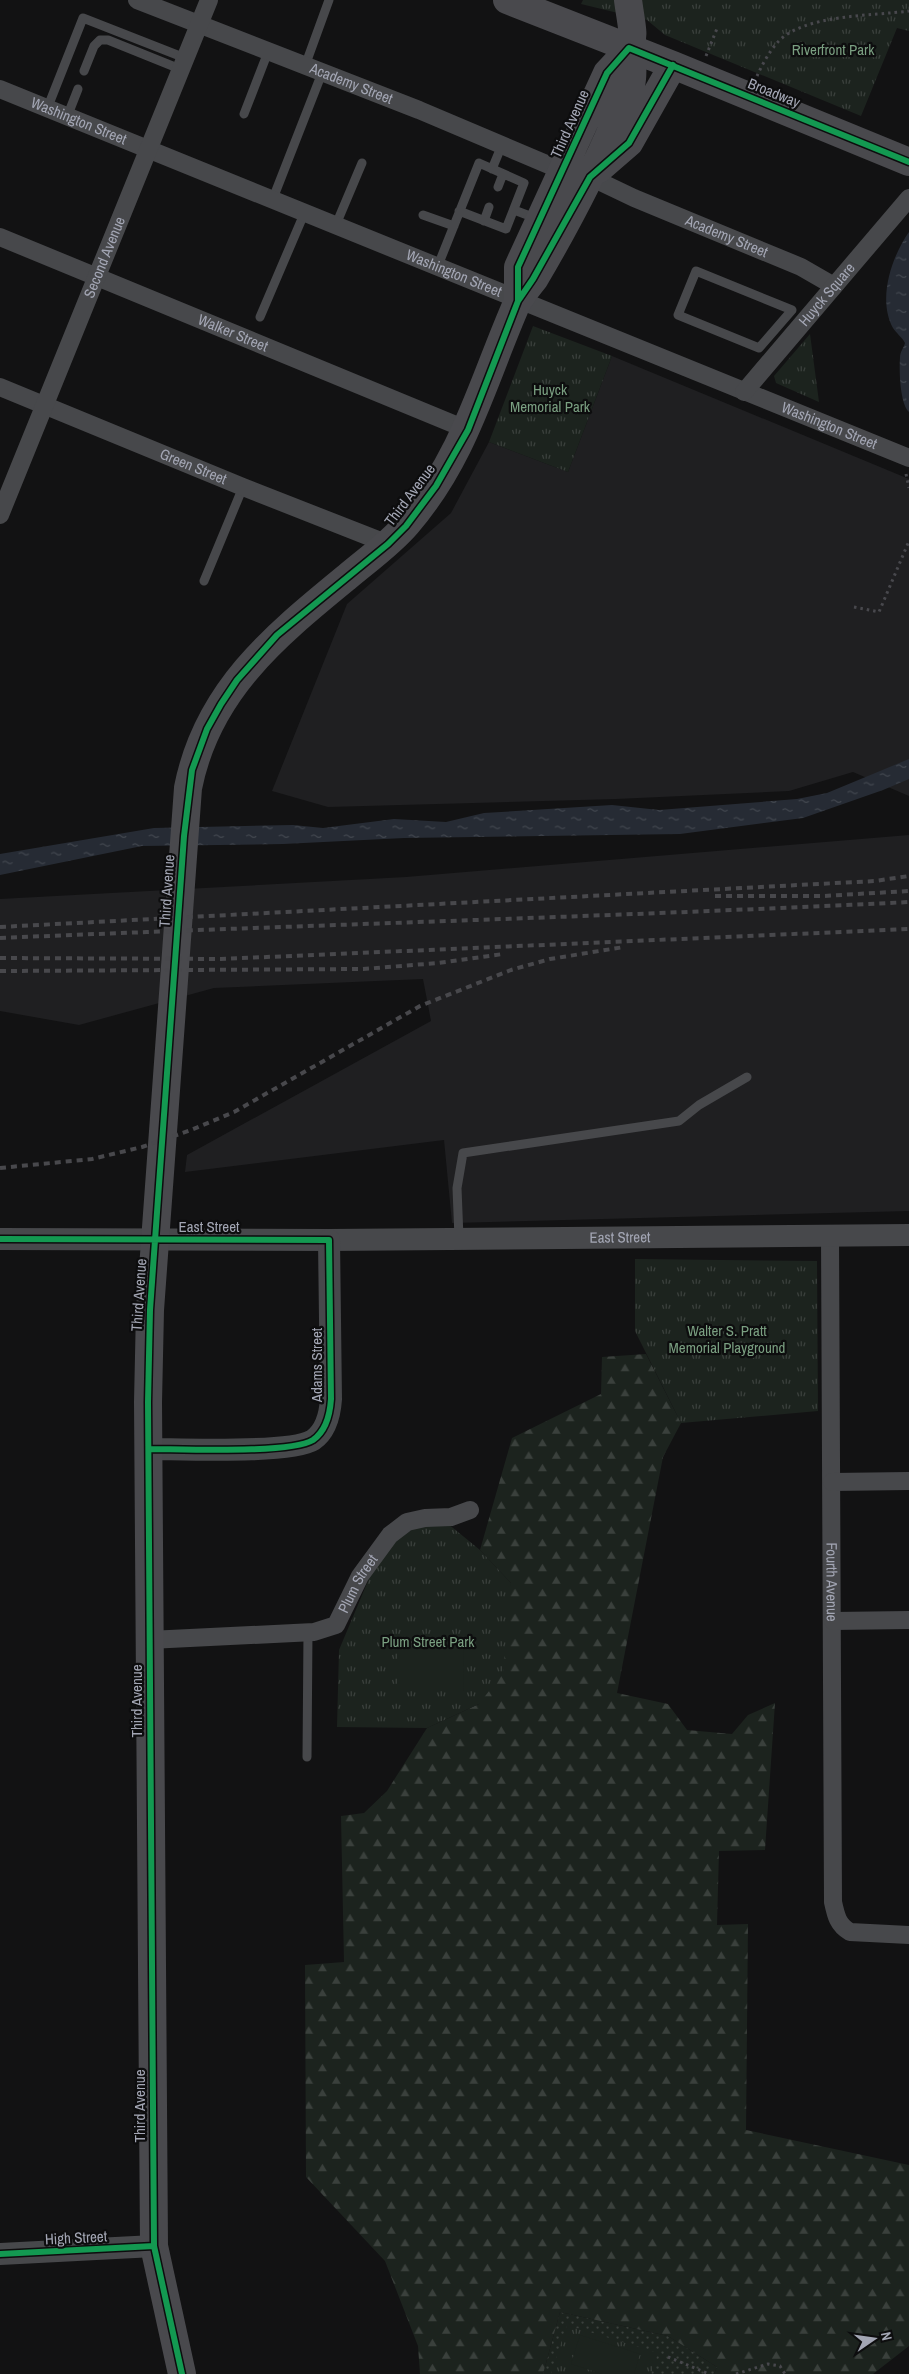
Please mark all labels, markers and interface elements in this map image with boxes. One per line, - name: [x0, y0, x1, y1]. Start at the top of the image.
- park label: Riverfront Park: [792, 39, 875, 60]
- street label: Academy Street: [306, 57, 397, 109]
- street label: Broadway: [745, 73, 804, 113]
- street label: Third Avenue: [545, 86, 594, 161]
- street label: Washington Street: [28, 92, 130, 150]
- street label: Academy Street: [681, 209, 772, 262]
- street label: Second Avenue: [78, 213, 130, 301]
- street label: Washington Street: [403, 244, 506, 302]
- street label: Huyck Square: [793, 258, 860, 330]
- street label: Walker Street: [195, 309, 272, 357]
- park label: Huyck Memorial Park: [510, 379, 591, 417]
- street label: Washington Street: [778, 396, 881, 454]
- street label: Green Street: [157, 443, 231, 489]
- street label: Third Avenue: [379, 459, 440, 530]
- street label: Third Avenue: [153, 854, 180, 928]
- street label: East Street: [179, 1216, 240, 1237]
- street label: East Street: [589, 1226, 651, 1248]
- street label: Third Avenue: [125, 1258, 152, 1332]
- park label: Walter S. Pratt Memorial Playground: [669, 1320, 785, 1358]
- street label: Adams Street: [306, 1327, 327, 1403]
- street label: Fourth Avenue: [821, 1542, 843, 1622]
- street label: Plum Street: [333, 1549, 383, 1616]
- park label: Plum Street Park: [382, 1631, 475, 1652]
- street label: Third Avenue: [126, 1664, 147, 1737]
- street label: Third Avenue: [129, 2069, 150, 2142]
- street label: High Street: [44, 2225, 108, 2250]
- north arrow: [849, 2314, 899, 2364]
- text: N: [877, 2330, 896, 2342]

